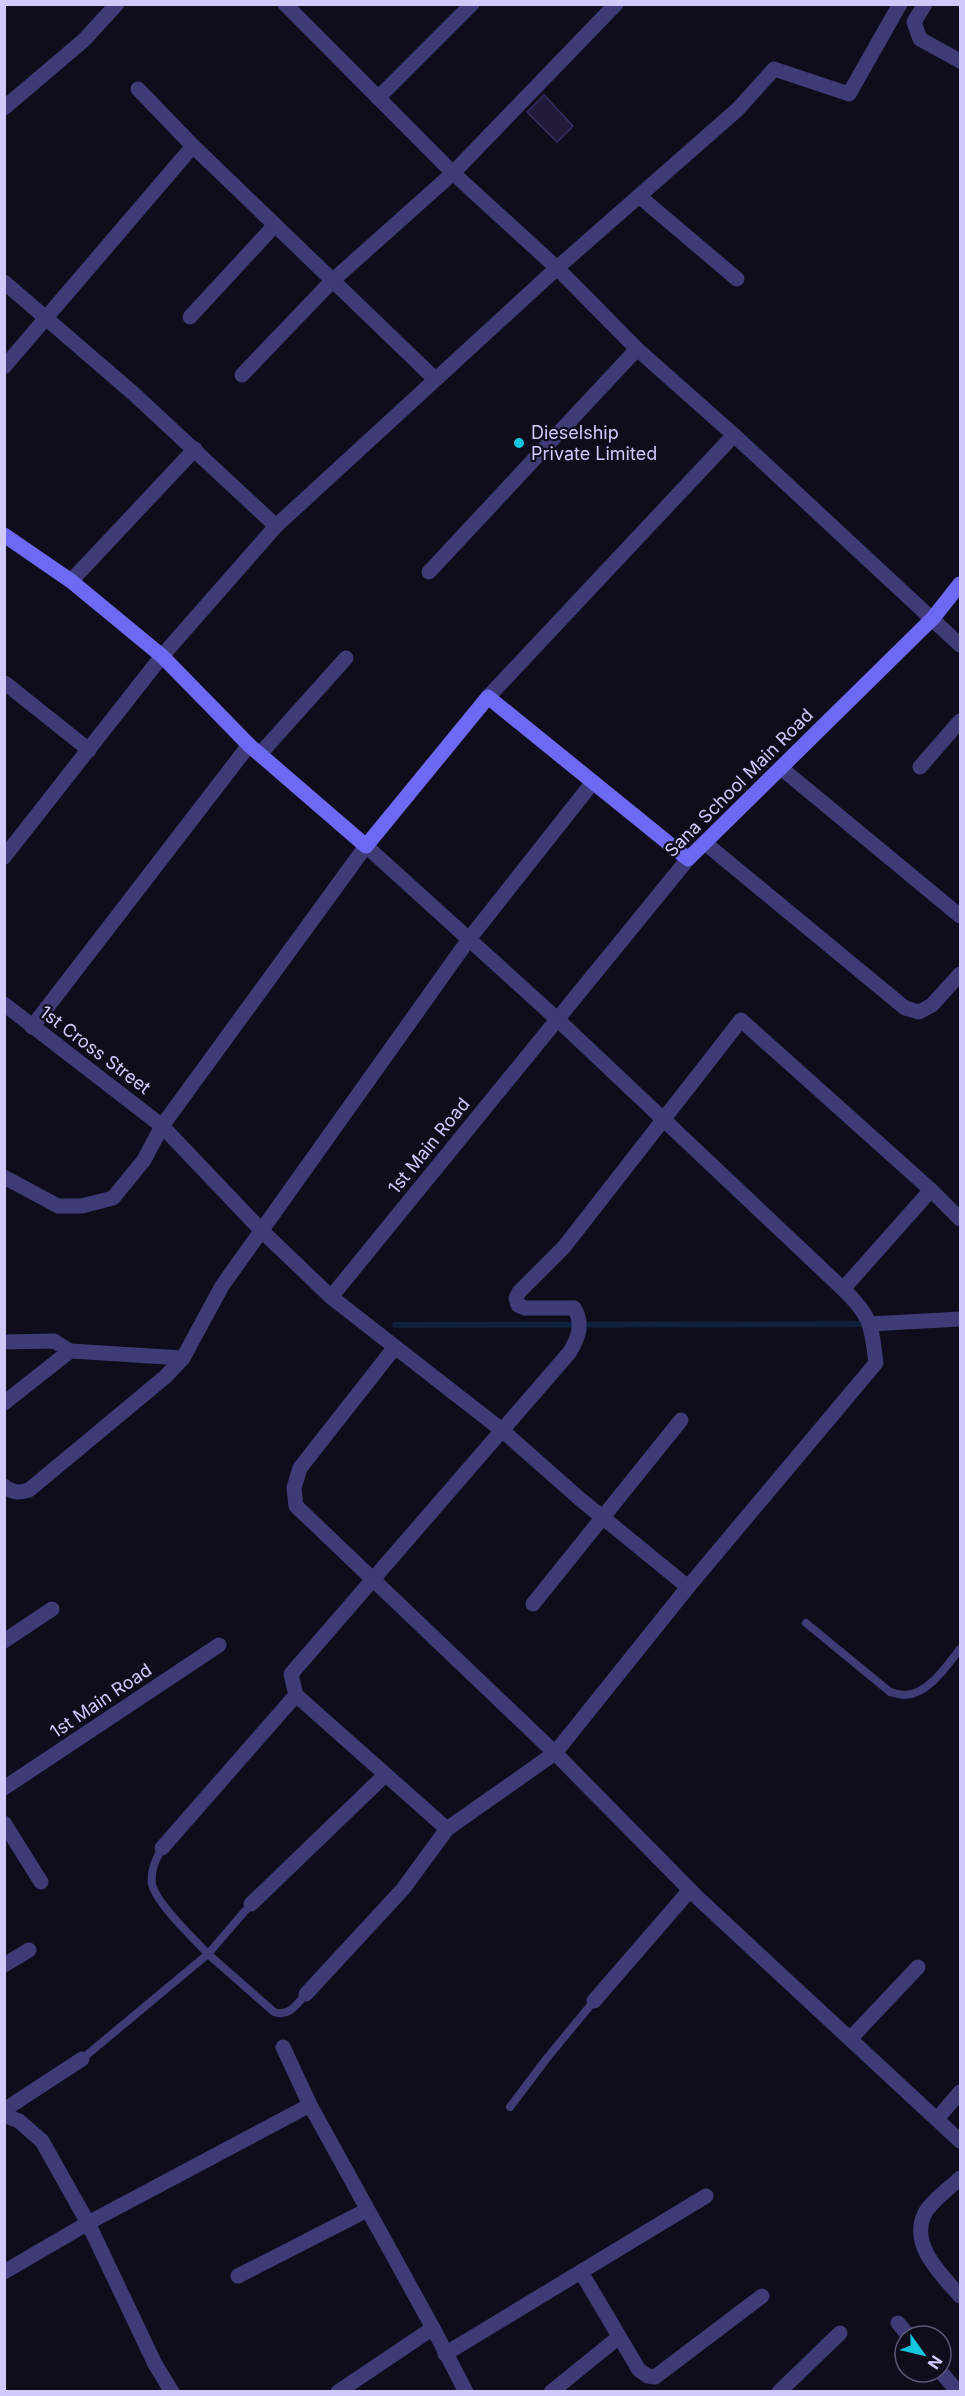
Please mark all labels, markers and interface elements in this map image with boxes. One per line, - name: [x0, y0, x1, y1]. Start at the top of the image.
- place label: Dieselship Private Limited: [531, 422, 657, 464]
- marker: Dieselship Private Limited: [512, 436, 526, 450]
- street label: Sana School Main Road: [660, 704, 817, 861]
- street label: 1st Cross Street: [36, 1001, 155, 1098]
- street label: 1st Main Road: [383, 1093, 474, 1198]
- street label: 1st Main Road: [46, 1659, 155, 1742]
- north arrow: [893, 2324, 953, 2384]
- text: N: [924, 2352, 947, 2373]

